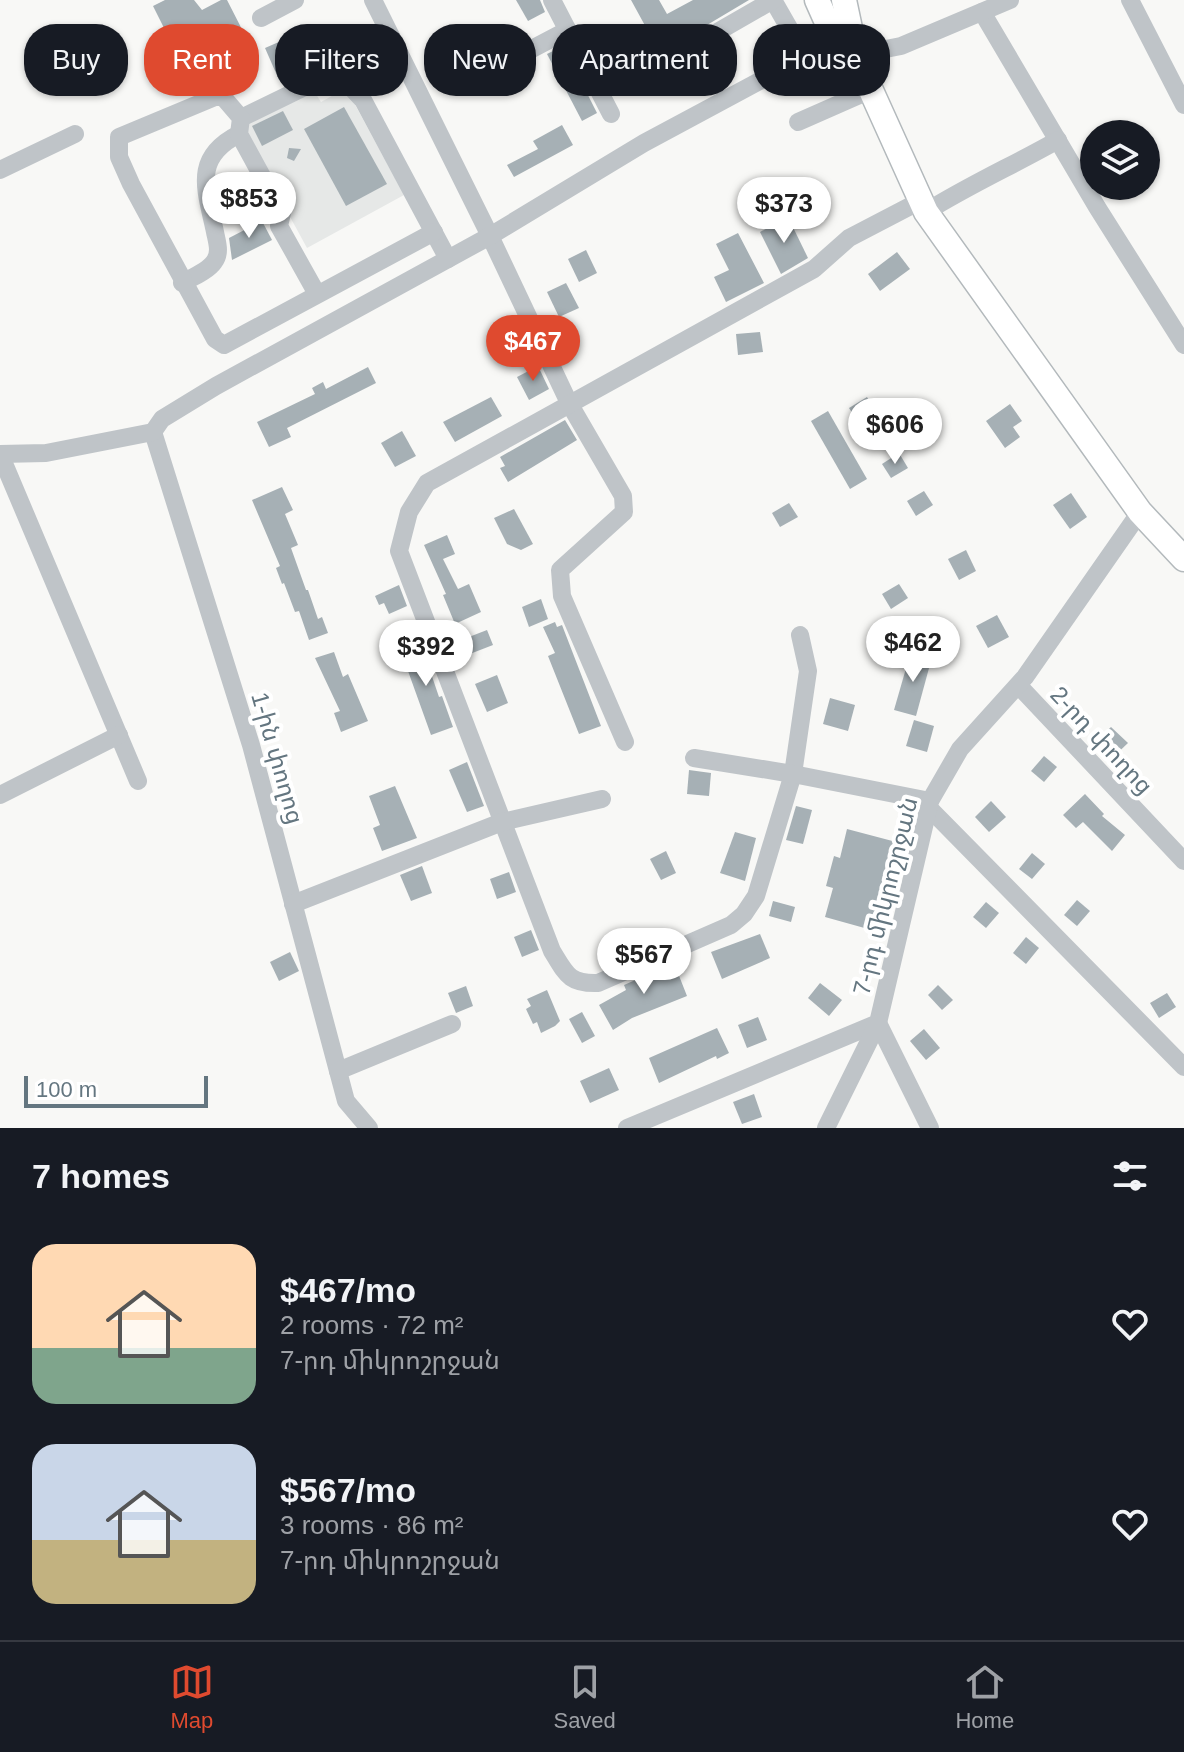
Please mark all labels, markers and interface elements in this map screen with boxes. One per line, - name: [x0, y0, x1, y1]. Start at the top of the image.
- chip: Buy: [24, 24, 128, 96]
- chip: Rent: [144, 24, 259, 96]
- chip: Filters: [275, 24, 408, 96]
- chip: New: [424, 24, 536, 96]
- chip: Apartment: [552, 24, 737, 96]
- chip: House: [753, 24, 890, 96]
- map controls: [1080, 120, 1160, 200]
- button: layers: [1080, 120, 1160, 200]
- pin: $853: [202, 172, 296, 240]
- pin: $373: [737, 177, 831, 245]
- text: $853: [220, 183, 278, 213]
- text: $373: [755, 188, 813, 218]
- pin: $467: [486, 315, 580, 383]
- text: $467: [504, 326, 562, 356]
- pin: $606: [848, 398, 942, 466]
- text: $606: [866, 409, 924, 439]
- pin: $462: [866, 616, 960, 684]
- pin: $392: [379, 620, 473, 688]
- text: $462: [884, 627, 942, 657]
- text: $392: [397, 631, 455, 661]
- street label: 2-րդ փողոց: [1045, 681, 1159, 800]
- street label: 1-ին փողոց: [245, 689, 310, 827]
- street label: 7-րդ միկրոշրջան: [847, 794, 924, 998]
- pin: $567: [597, 928, 691, 996]
- text: $567: [615, 939, 673, 969]
- scale bar: [24, 1072, 208, 1108]
- text: 100 m: [36, 1077, 97, 1102]
- icon: filters: [1108, 1154, 1152, 1198]
- text: 7 homes: [32, 1157, 170, 1195]
- text: $467/mo: [280, 1271, 416, 1309]
- icon: home: [96, 1276, 192, 1372]
- icon: heart: [1108, 1302, 1152, 1346]
- text: 2 rooms · 72 m²: [280, 1310, 464, 1340]
- text: 7-րդ միկրոշրջան: [280, 1345, 500, 1375]
- text: $567/mo: [280, 1471, 416, 1509]
- icon: home: [96, 1476, 192, 1572]
- icon: heart: [1108, 1502, 1152, 1546]
- text: 3 rooms · 86 m²: [280, 1510, 464, 1540]
- text: 7-րդ միկրոշրջան: [280, 1545, 500, 1575]
- tab: Map: [170, 1660, 214, 1734]
- tab: Saved: [553, 1660, 616, 1734]
- tab: Home: [955, 1660, 1014, 1734]

